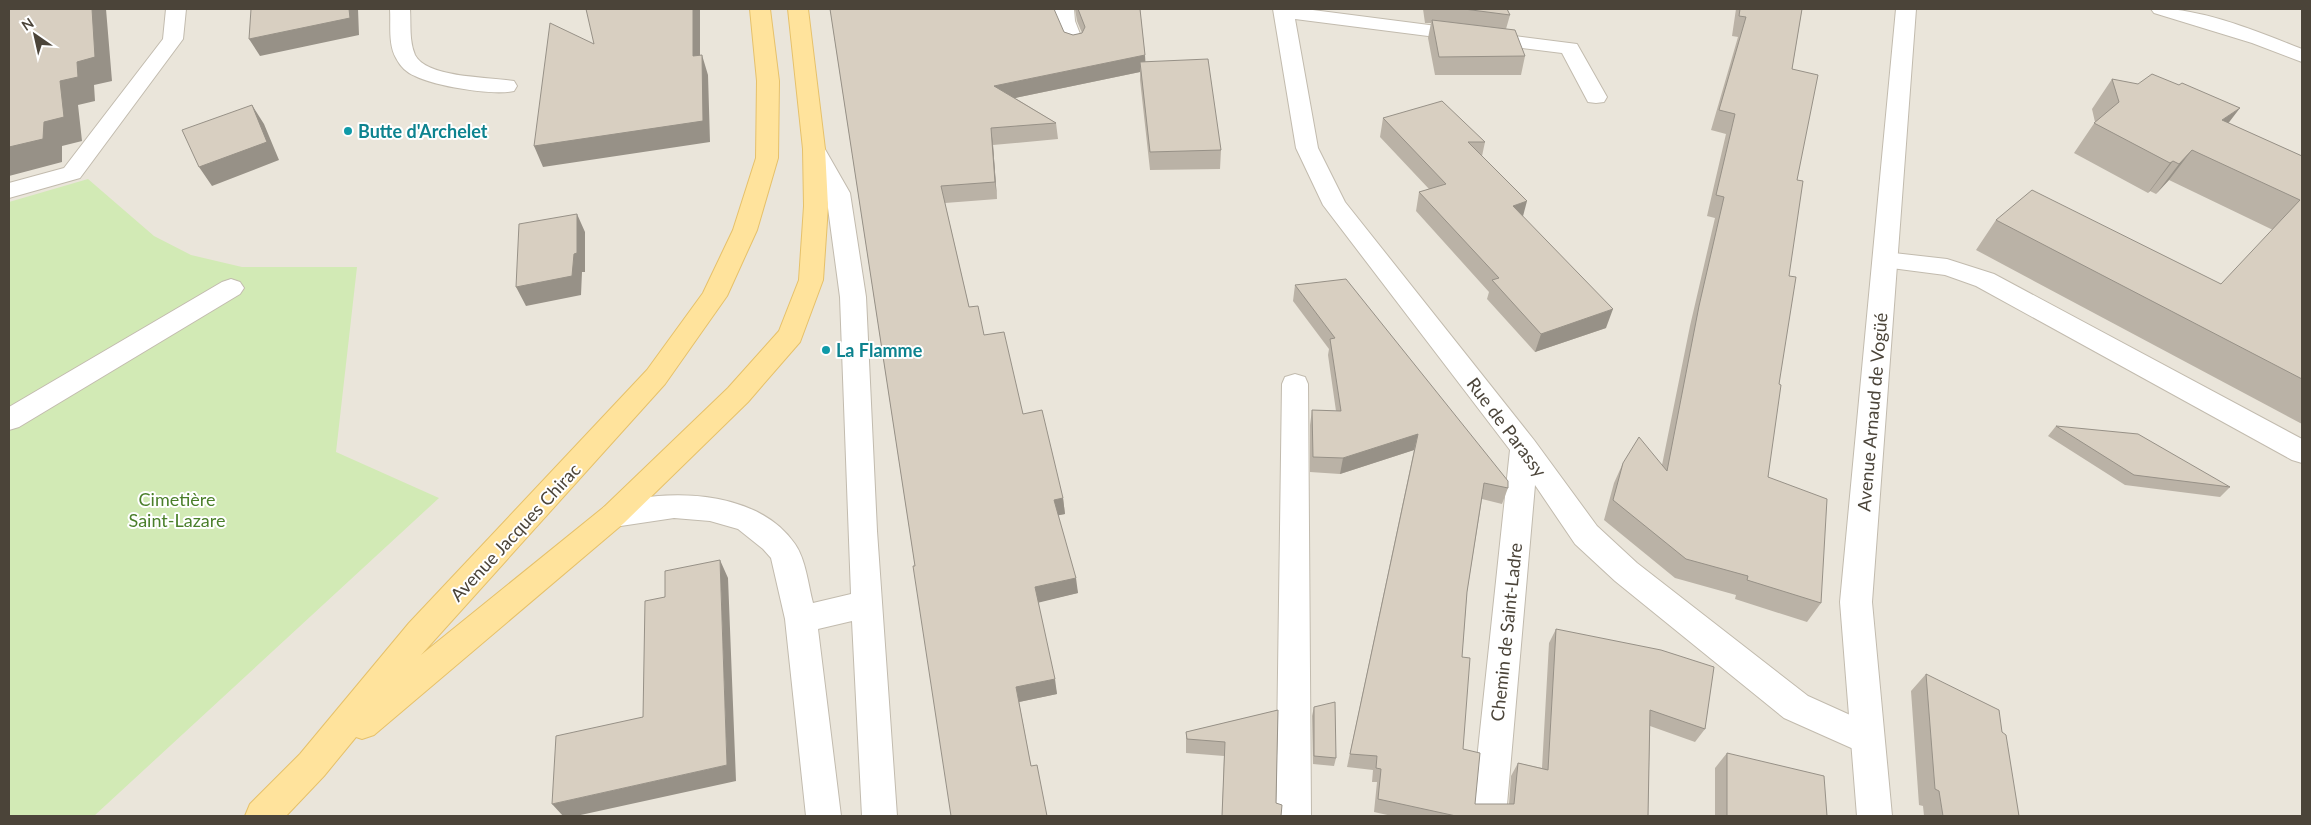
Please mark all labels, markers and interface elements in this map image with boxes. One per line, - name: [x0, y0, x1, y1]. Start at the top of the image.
- north arrow: [10, 10, 60, 60]
- text: N: [18, 14, 37, 34]
- place label: Butte d'Archelet: [358, 120, 488, 142]
- marker: Butte d'Archelet: [342, 125, 354, 137]
- street label: Avenue Arnaud de Vogüé: [1852, 312, 1892, 512]
- place label: La Flamme: [836, 339, 923, 361]
- marker: La Flamme: [820, 344, 832, 356]
- street label: Rue de Parassy: [1462, 373, 1552, 482]
- street label: Avenue Jacques Chirac: [445, 458, 585, 606]
- park label: Cimetière Saint-Lazare: [129, 488, 225, 531]
- street label: Chemin de Saint-Ladre: [1486, 542, 1526, 722]

